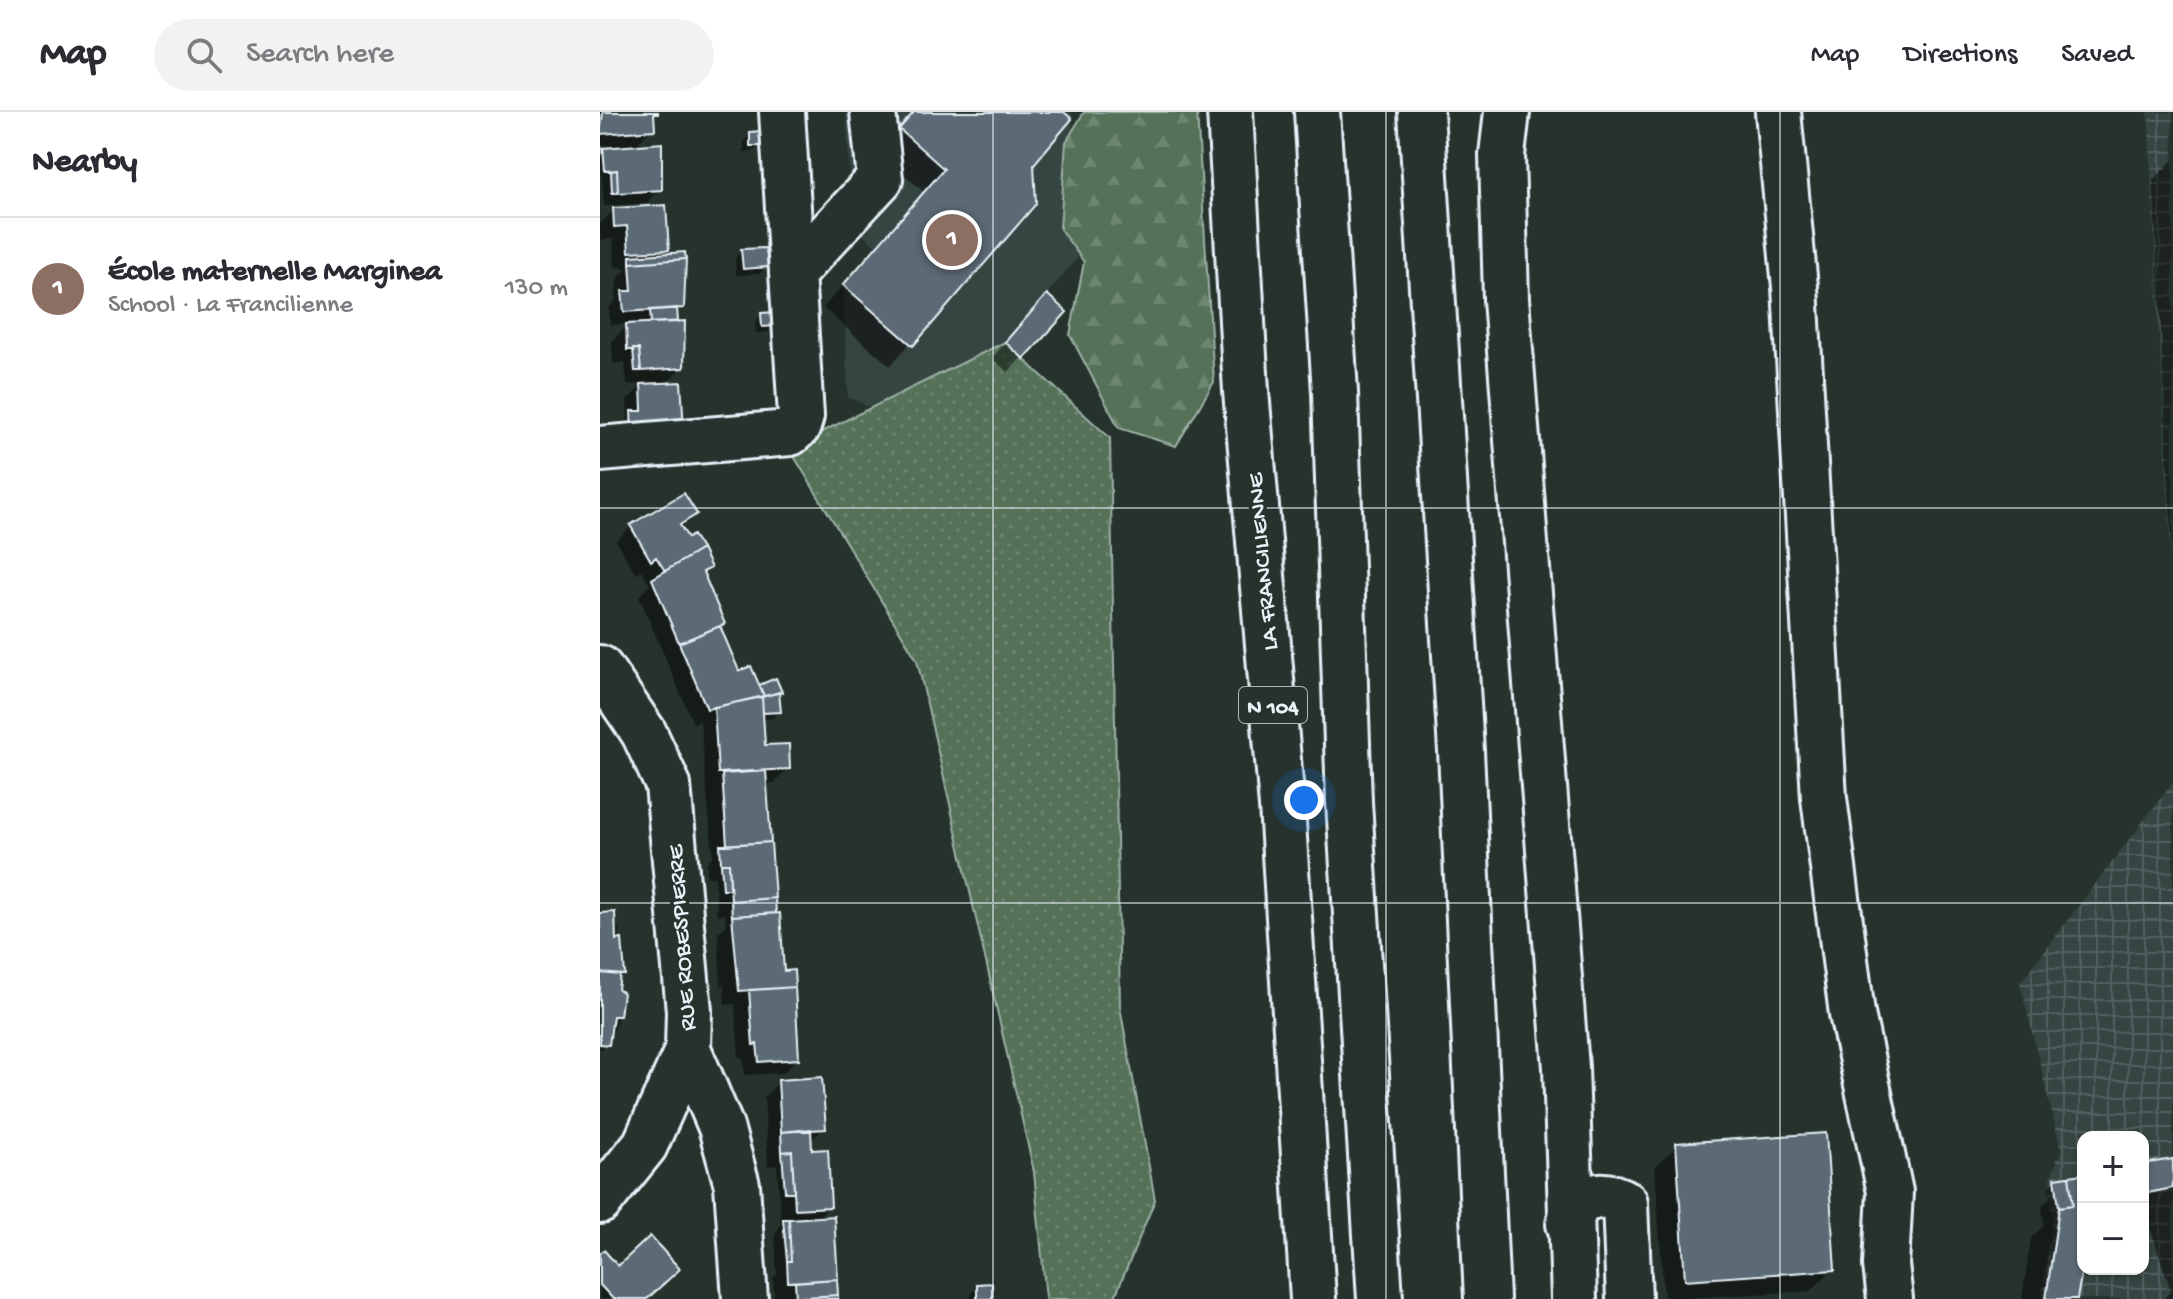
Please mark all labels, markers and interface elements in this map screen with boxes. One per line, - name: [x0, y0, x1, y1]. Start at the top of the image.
- search box: [154, 19, 714, 91]
- text: Map: [40, 33, 106, 77]
- icon: search: [182, 33, 226, 77]
- text: Search here: [246, 38, 394, 73]
- text: Map: [1811, 39, 1859, 72]
- text: Directions: [1903, 39, 2017, 72]
- text: Saved: [2061, 39, 2133, 72]
- text: Nearby: [32, 144, 137, 184]
- pin: 1: [926, 210, 978, 270]
- text: École maternelle Marginea: [108, 256, 442, 291]
- text: 1: [53, 274, 63, 305]
- text: 130 m: [505, 274, 568, 305]
- text: School · La Francilienne: [108, 291, 353, 322]
- street label: LA FRANCILIENNE: [1242, 471, 1287, 652]
- road number: N 104: [1239, 687, 1307, 723]
- your location: [1284, 780, 1324, 820]
- street label: RUE ROBESPIERRE: [662, 843, 704, 1032]
- map controls: [2077, 1131, 2149, 1275]
- button: +: [2077, 1131, 2149, 1203]
- button: −: [2077, 1203, 2149, 1275]

